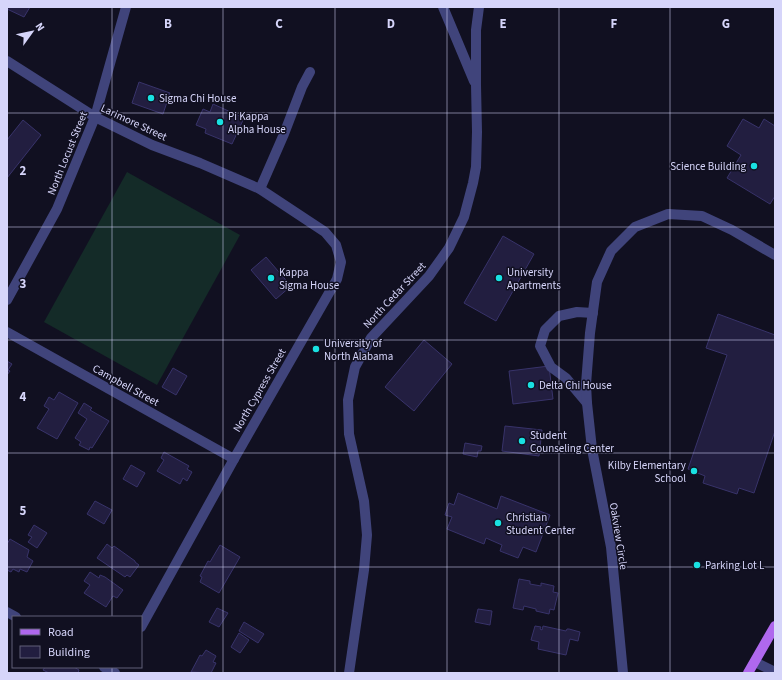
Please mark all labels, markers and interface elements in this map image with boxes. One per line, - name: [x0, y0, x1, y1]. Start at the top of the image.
- north arrow: [12, 12, 52, 52]
- text: B: [164, 15, 172, 33]
- text: C: [275, 15, 283, 33]
- text: D: [387, 15, 395, 33]
- text: E: [499, 15, 507, 33]
- text: F: [611, 15, 618, 33]
- text: G: [722, 15, 730, 33]
- text: N: [32, 20, 48, 34]
- place label: Sigma Chi House: [159, 91, 237, 106]
- marker: Sigma Chi House: [146, 93, 156, 103]
- street label: Larimore Street: [98, 101, 170, 144]
- street label: North Locust Street: [44, 109, 91, 197]
- place label: Pi Kappa Alpha House: [228, 109, 286, 137]
- marker: Pi Kappa Alpha House: [215, 117, 225, 127]
- place label: Science Building: [670, 159, 746, 174]
- marker: Science Building: [749, 161, 759, 171]
- text: 2: [20, 162, 27, 180]
- street label: North Cedar Street: [360, 259, 429, 332]
- place label: Kappa Sigma House: [279, 265, 340, 293]
- place label: University Apartments: [507, 265, 561, 293]
- marker: Kappa Sigma House: [266, 273, 276, 283]
- marker: University Apartments: [494, 273, 504, 283]
- text: 3: [20, 275, 27, 293]
- place label: University of North Alabama: [324, 336, 393, 364]
- marker: University of North Alabama: [311, 344, 321, 354]
- street label: North Cypress Street: [229, 345, 290, 435]
- street label: Campbell Street: [90, 361, 162, 410]
- place label: Delta Chi House: [539, 378, 612, 393]
- marker: Delta Chi House: [526, 380, 536, 390]
- text: 4: [20, 388, 27, 406]
- place label: Student Counseling Center: [530, 428, 614, 456]
- marker: Student Counseling Center: [517, 436, 527, 446]
- place label: Kilby Elementary School: [608, 458, 686, 486]
- marker: Kilby Elementary School: [689, 466, 699, 476]
- street label: Oakview Circle: [606, 501, 631, 571]
- text: 5: [20, 502, 27, 520]
- place label: Christian Student Center: [506, 510, 576, 538]
- marker: Christian Student Center: [493, 518, 503, 528]
- place label: Parking Lot L: [705, 558, 765, 573]
- marker: Parking Lot L: [692, 560, 702, 570]
- legend: [12, 616, 142, 668]
- text: Road: [48, 624, 74, 641]
- text: Building: [48, 644, 90, 661]

